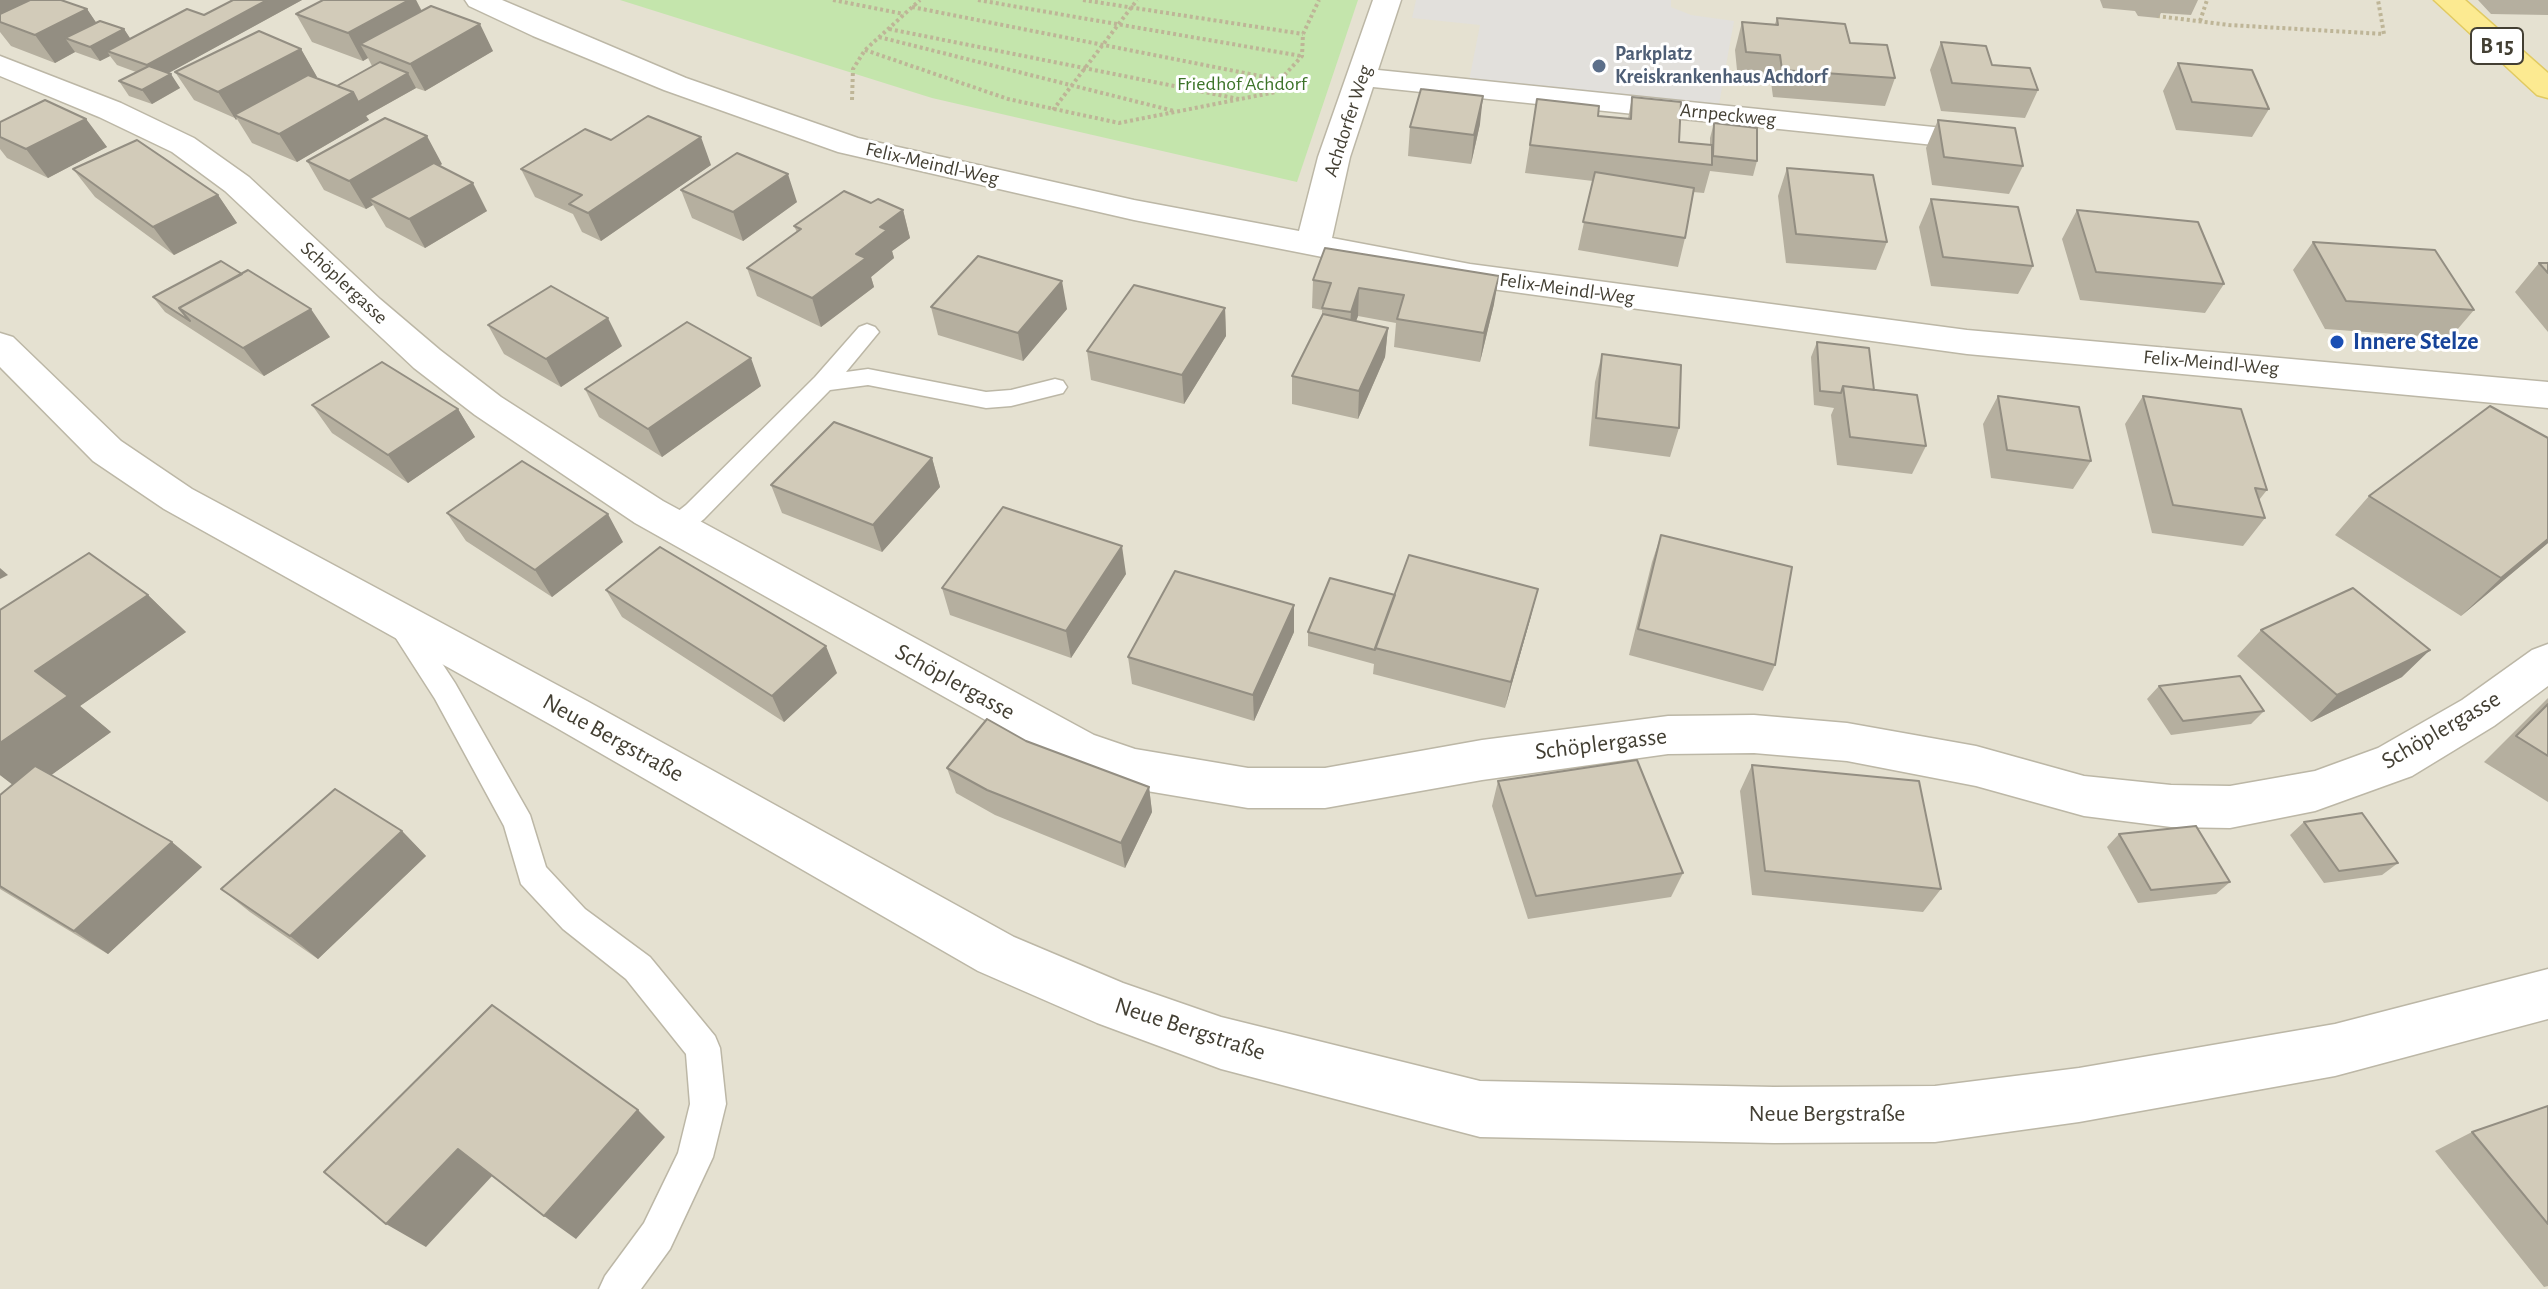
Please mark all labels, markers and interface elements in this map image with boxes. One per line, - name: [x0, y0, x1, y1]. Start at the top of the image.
- road number: B 15: [2471, 28, 2523, 64]
- place label: Parkplatz Kreiskrankenhaus Achdorf: [1615, 42, 1827, 89]
- marker: Parkplatz Kreiskrankenhaus Achdorf: [1590, 57, 1608, 75]
- street label: Achdorfer Weg: [1319, 62, 1377, 180]
- park label: Friedhof Achdorf: [1177, 72, 1307, 96]
- street label: Arnpeckweg: [1679, 98, 1777, 132]
- street label: Felix-Meindl-Weg: [863, 137, 1001, 191]
- street label: Schöplergasse: [295, 237, 393, 329]
- street label: Felix-Meindl-Weg: [1498, 268, 1636, 310]
- place label: Innere Stelze: [2353, 328, 2479, 356]
- marker: Innere Stelze: [2328, 333, 2346, 351]
- street label: Felix-Meindl-Weg: [2142, 345, 2280, 381]
- street label: Schöplergasse: [890, 637, 1020, 727]
- street label: Schöplergasse: [2376, 684, 2506, 776]
- street label: Neue Bergstraße: [537, 687, 689, 789]
- street label: Schöplergasse: [1533, 722, 1669, 766]
- street label: Neue Bergstraße: [1111, 991, 1269, 1067]
- street label: Neue Bergstraße: [1749, 1100, 1905, 1128]

